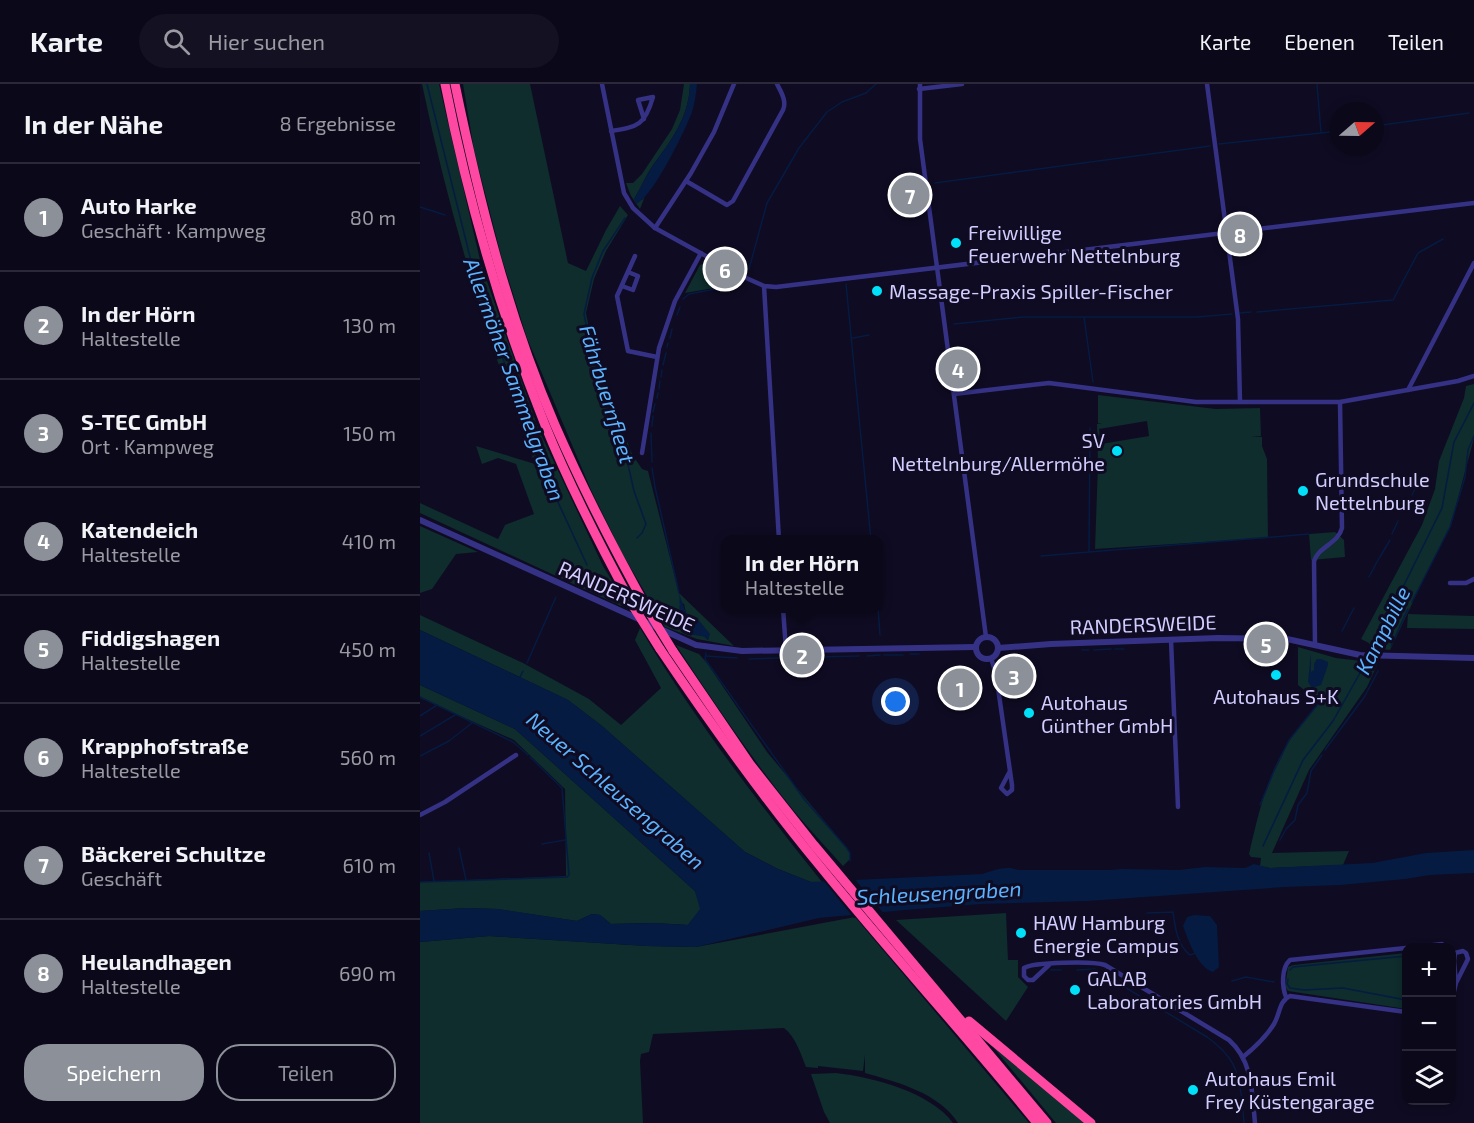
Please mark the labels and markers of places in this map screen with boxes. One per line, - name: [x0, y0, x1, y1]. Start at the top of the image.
- pin: 7: [890, 172, 930, 218]
- pin: 8: [1220, 212, 1260, 256]
- place label: Freiwillige Feuerwehr Nettelnburg: [968, 220, 1180, 267]
- marker: Freiwillige Feuerwehr Nettelnburg: [949, 236, 963, 250]
- pin: 6: [706, 246, 744, 291]
- place label: Massage-Praxis Spiller-Fischer: [889, 279, 1173, 303]
- marker: Massage-Praxis Spiller-Fischer: [870, 284, 884, 298]
- pin: 4: [938, 346, 978, 392]
- place label: SV Nettelnburg/Allermöhe: [891, 428, 1105, 475]
- marker: SV Nettelnburg/Allermöhe: [1110, 444, 1124, 458]
- place label: Grundschule Nettelnburg: [1315, 467, 1430, 514]
- marker: Grundschule Nettelnburg: [1296, 484, 1310, 498]
- pin: 5: [1246, 622, 1286, 666]
- pin: 2: [782, 632, 821, 678]
- pin: 3: [994, 654, 1034, 698]
- pin: 1: [940, 666, 980, 710]
- marker: Autohaus S+K: [1269, 668, 1283, 682]
- place label: Autohaus S+K: [1213, 684, 1339, 708]
- place label: Autohaus Günther GmbH: [1041, 690, 1173, 737]
- marker: Autohaus Günther GmbH: [1022, 706, 1036, 720]
- place label: HAW Hamburg Energie Campus: [1033, 910, 1179, 957]
- marker: HAW Hamburg Energie Campus: [1014, 926, 1028, 940]
- place label: GALAB Laboratories GmbH: [1087, 966, 1262, 1013]
- marker: GALAB Laboratories GmbH: [1068, 983, 1082, 997]
- place label: Autohaus Emil Frey Küstengarage: [1205, 1066, 1375, 1113]
- marker: Autohaus Emil Frey Küstengarage: [1186, 1083, 1200, 1097]

